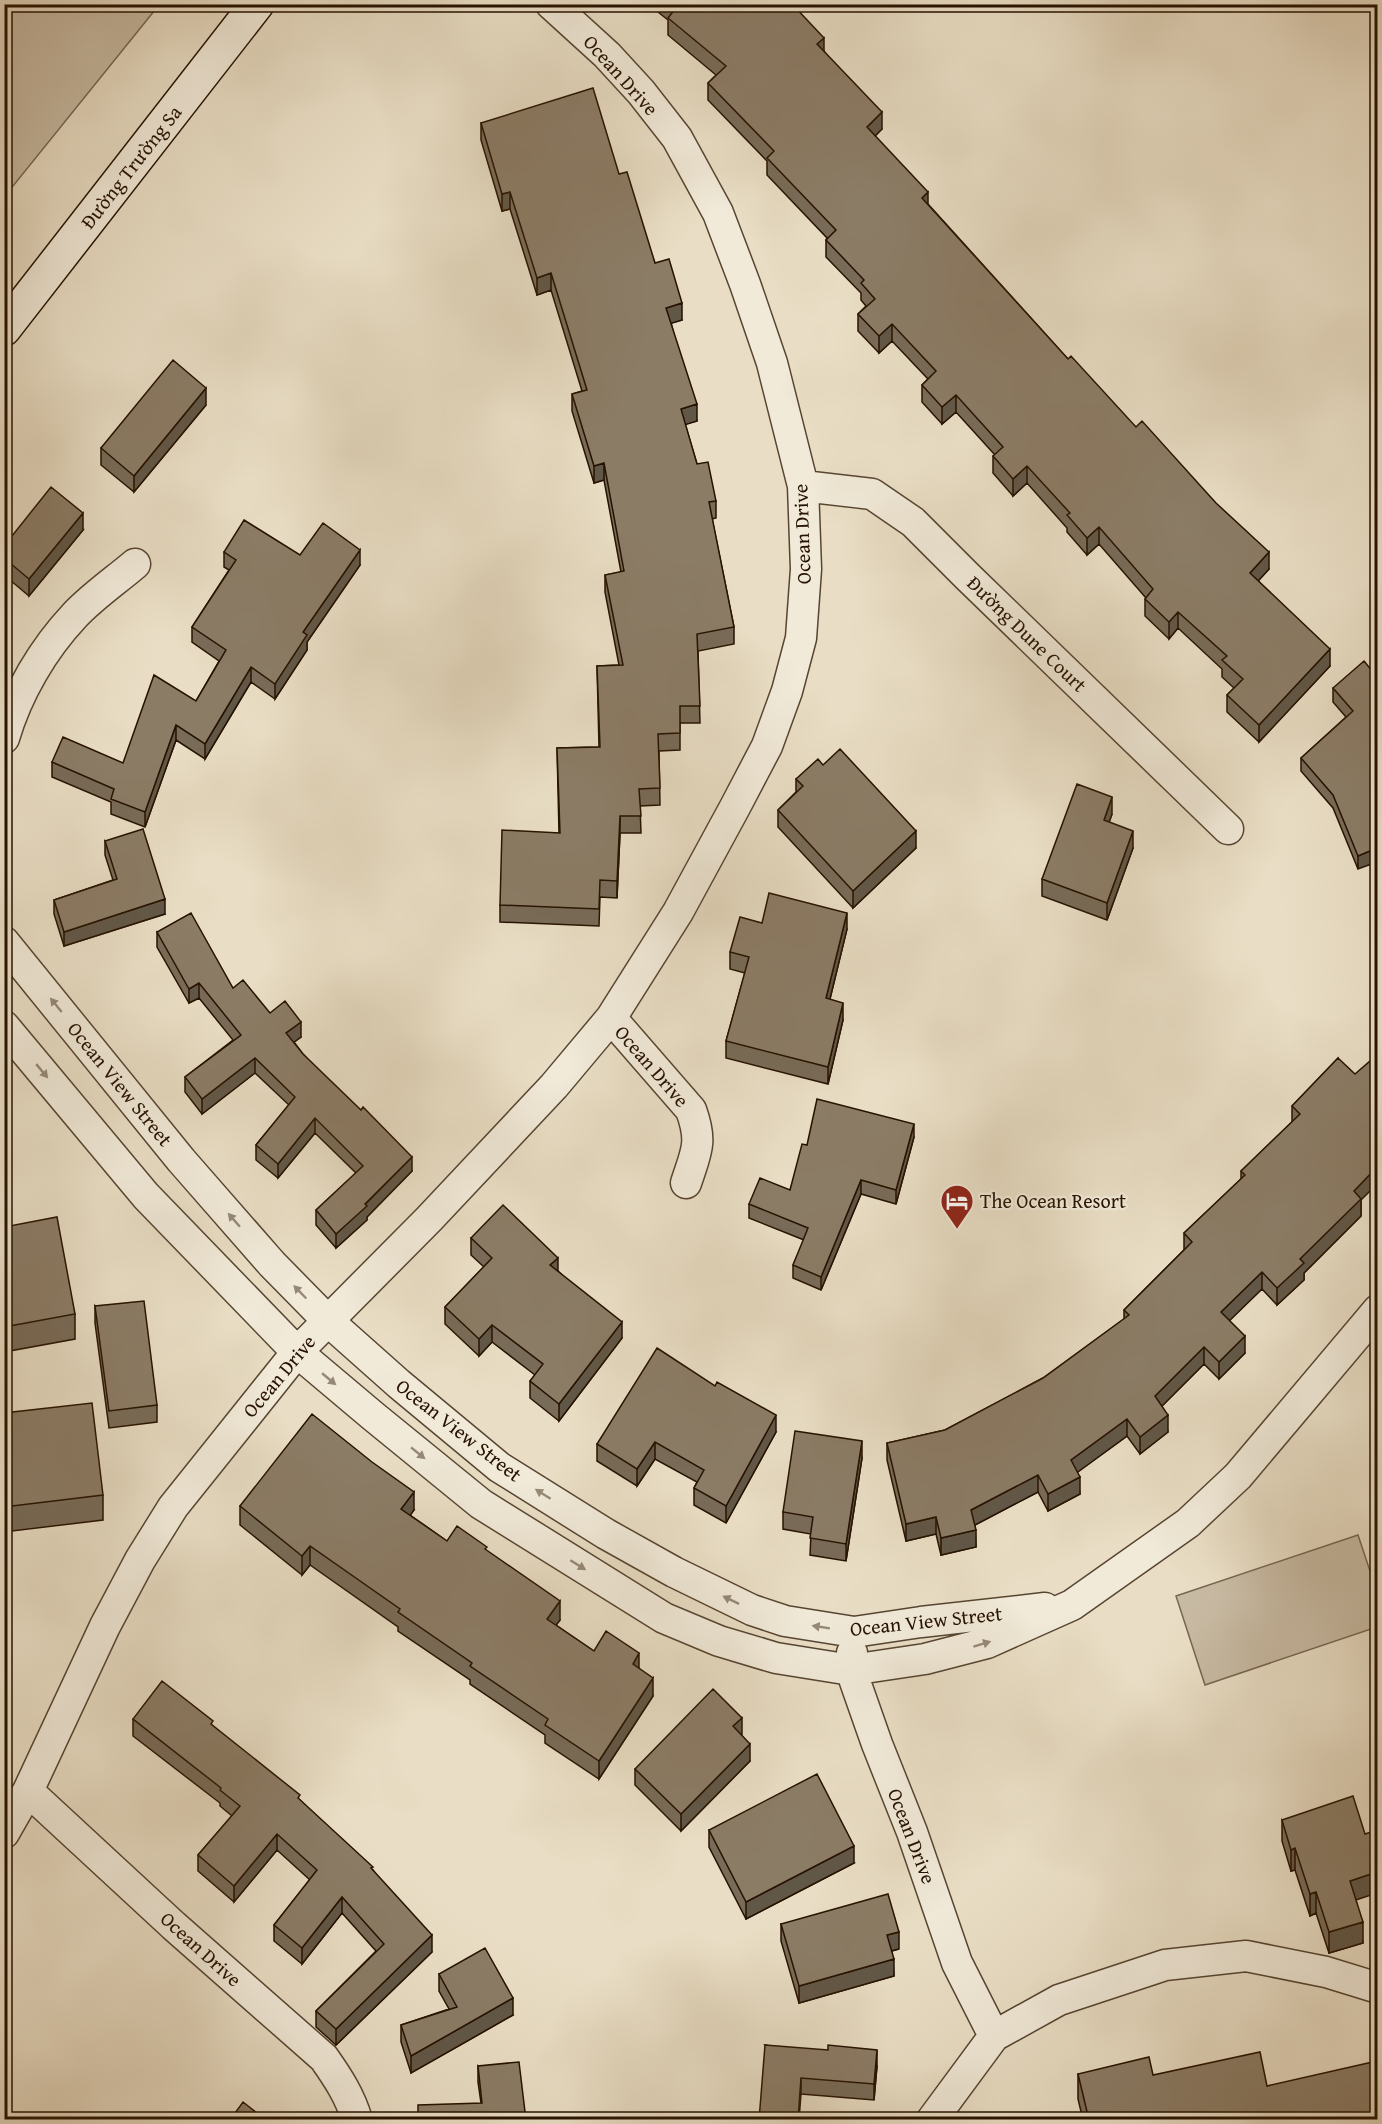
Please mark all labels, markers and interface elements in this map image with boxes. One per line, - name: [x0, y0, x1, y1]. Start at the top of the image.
- street label: Ocean Drive: [577, 28, 666, 122]
- street label: Đường Trường Sa: [73, 98, 188, 235]
- street label: Ocean Drive: [785, 483, 818, 585]
- street label: Đường Dune Court: [961, 569, 1094, 698]
- one-way arrow: [49, 997, 62, 1013]
- street label: Ocean View Street: [61, 1015, 180, 1152]
- street label: Ocean Drive: [609, 1018, 696, 1113]
- one-way arrow: [35, 1063, 48, 1078]
- hotel icon: The Ocean Resort: [939, 1183, 975, 1230]
- place label: The Ocean Resort: [980, 1186, 1126, 1215]
- one-way arrow: [228, 1213, 241, 1228]
- one-way arrow: [293, 1285, 307, 1299]
- street label: Ocean Drive: [235, 1328, 322, 1423]
- street label: Ocean View Street: [390, 1371, 528, 1488]
- one-way arrow: [321, 1372, 336, 1385]
- one-way arrow: [411, 1447, 426, 1459]
- one-way arrow: [535, 1489, 551, 1500]
- one-way arrow: [570, 1559, 586, 1570]
- one-way arrow: [722, 1595, 740, 1605]
- street label: Ocean View Street: [848, 1598, 1003, 1643]
- one-way arrow: [812, 1622, 831, 1631]
- one-way arrow: [973, 1639, 991, 1648]
- street label: Ocean Drive: [881, 1784, 944, 1888]
- street label: Ocean Drive: [154, 1904, 248, 1993]

